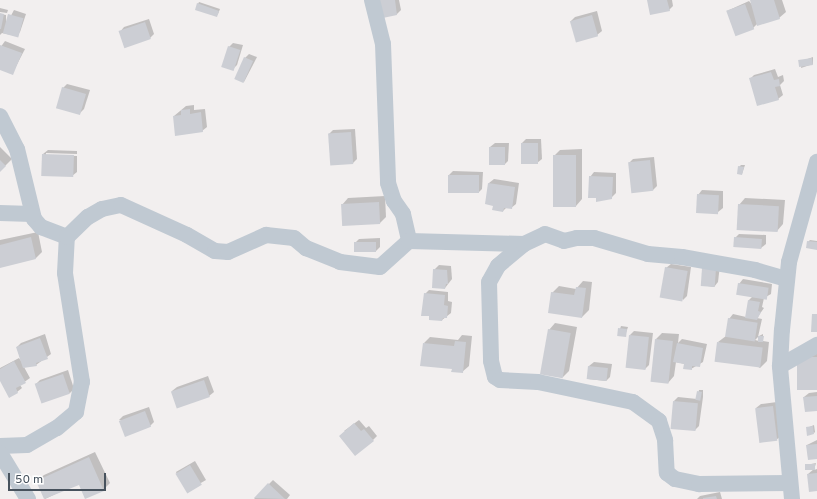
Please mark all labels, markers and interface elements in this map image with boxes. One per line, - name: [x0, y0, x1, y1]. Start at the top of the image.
- scale bar: [10, 465, 108, 491]
- text: 50 m: [15, 472, 43, 488]

